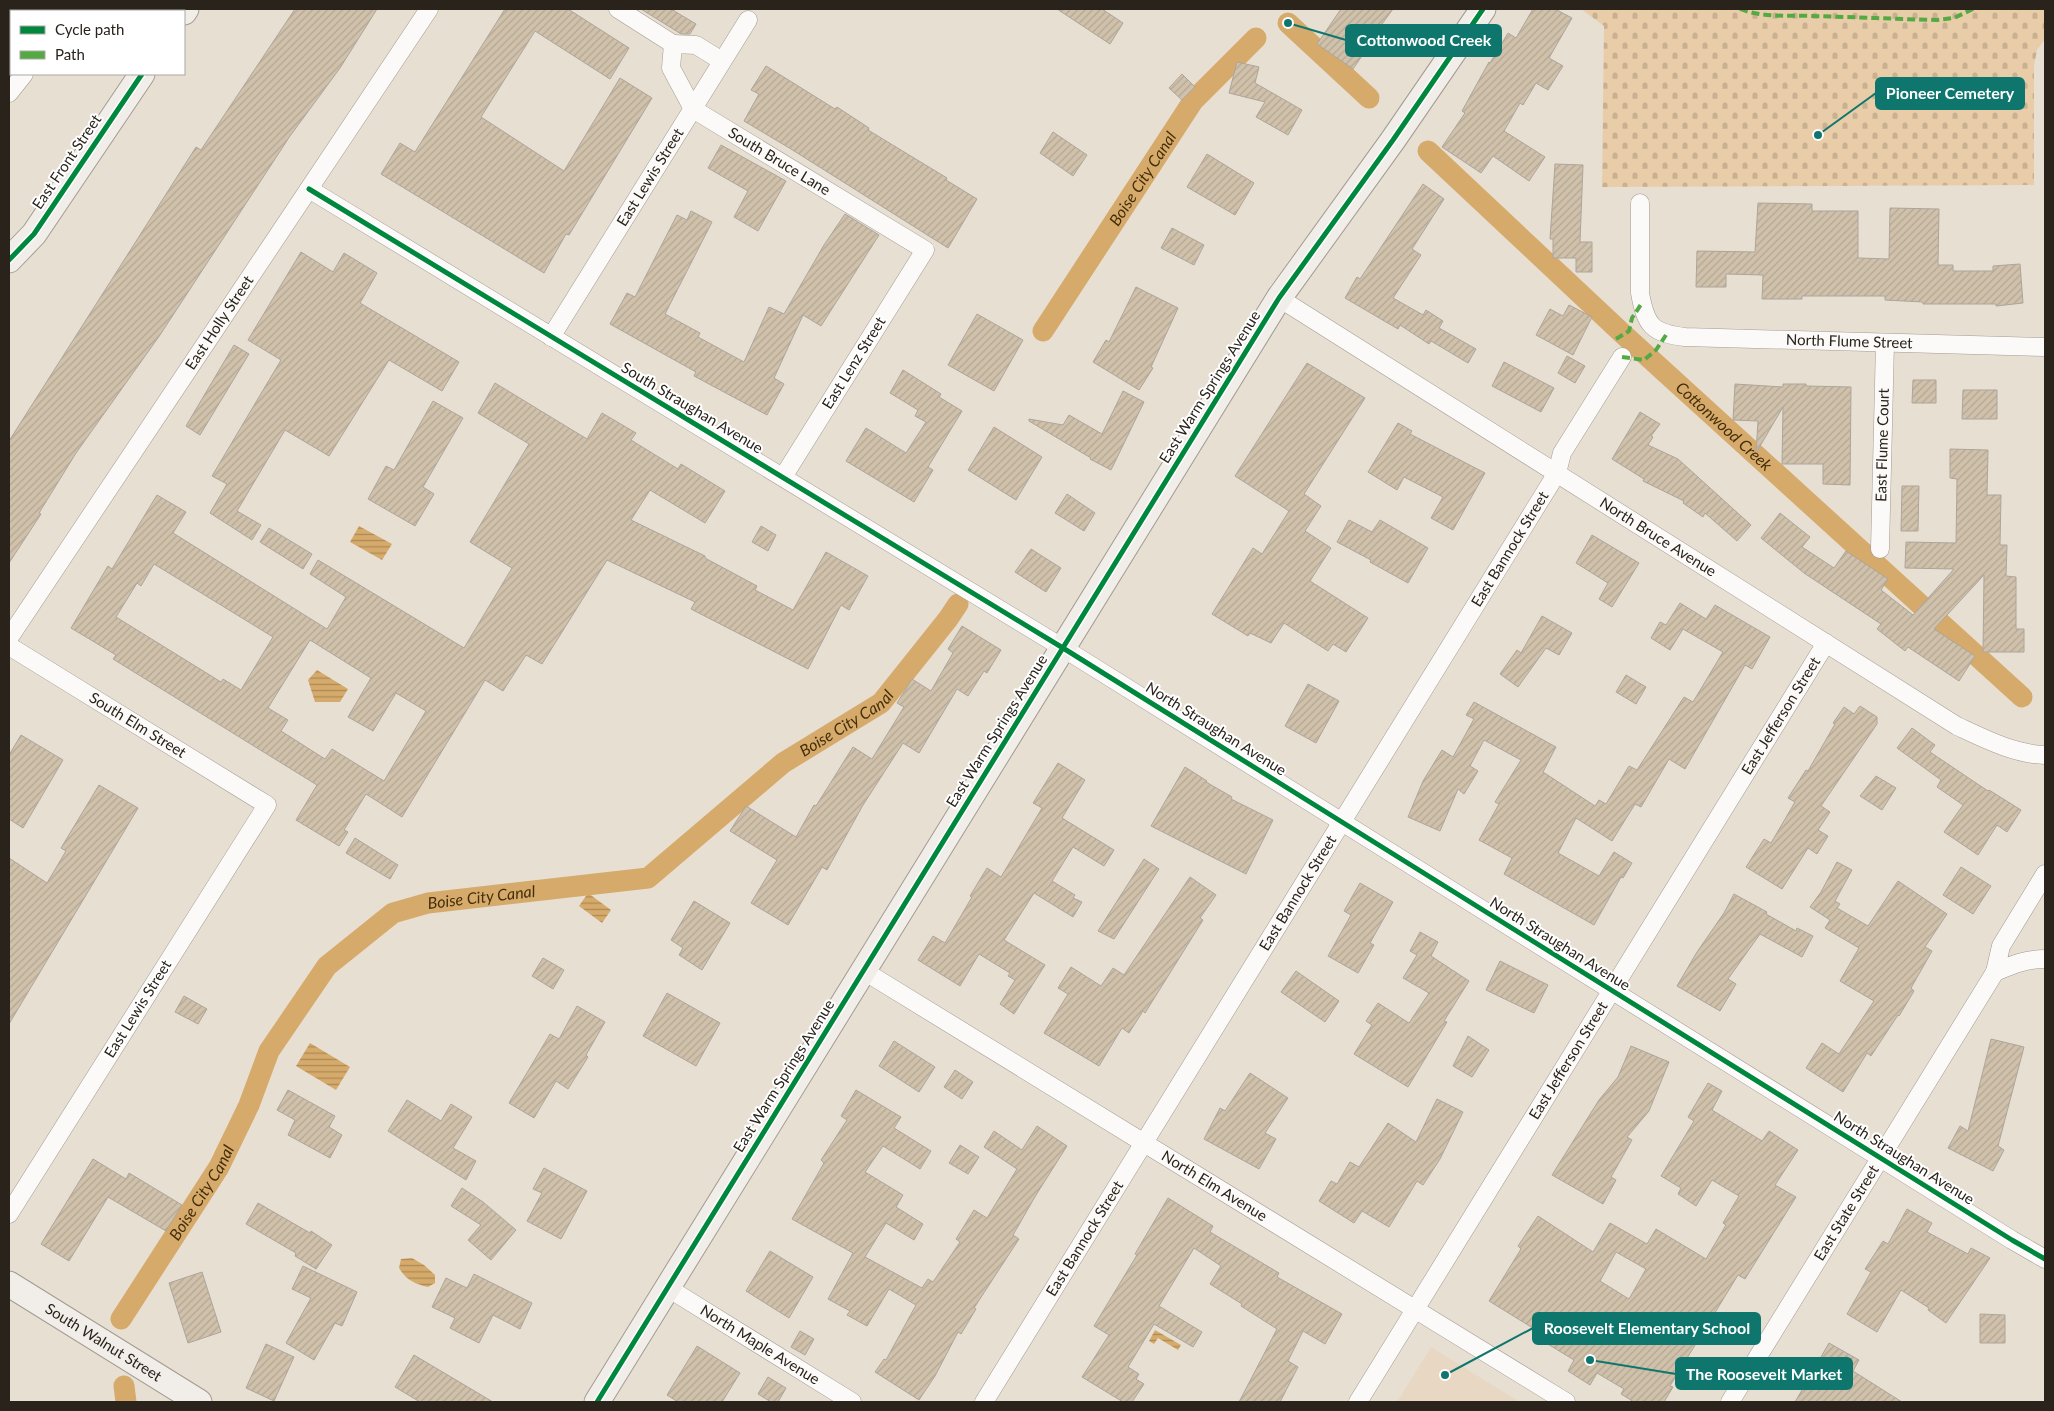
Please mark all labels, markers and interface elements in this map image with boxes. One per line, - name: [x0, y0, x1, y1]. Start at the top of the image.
- legend: [10, 10, 185, 75]
- text: Cycle path: [55, 20, 124, 38]
- callout: Cottonwood Creek: [1346, 25, 1501, 56]
- text: Cottonwood Creek: [1357, 30, 1492, 49]
- text: Path: [55, 45, 85, 63]
- callout: Pioneer Cemetery: [1876, 78, 2024, 109]
- text: Pioneer Cemetery: [1886, 83, 2015, 102]
- street label: East Front Street: [28, 110, 105, 212]
- street label: South Bruce Lane: [725, 123, 834, 198]
- street label: East Lewis Street: [612, 124, 687, 229]
- water label: Boise City Canal: [1105, 127, 1180, 229]
- street label: East Holly Street: [181, 271, 257, 373]
- street label: East Warm Springs Avenue: [1155, 307, 1264, 466]
- street label: East Lenz Street: [818, 313, 889, 412]
- street label: North Flume Street: [1786, 330, 1914, 351]
- street label: South Straughan Avenue: [619, 358, 767, 457]
- water label: Cottonwood Creek: [1672, 377, 1777, 474]
- street label: East Flume Court: [1871, 387, 1892, 502]
- street label: East Bannock Street: [1467, 487, 1552, 610]
- street label: North Bruce Avenue: [1597, 493, 1720, 580]
- street label: East Warm Springs Avenue: [942, 651, 1051, 810]
- street label: East Jefferson Street: [1737, 653, 1824, 778]
- street label: North Straughan Avenue: [1143, 678, 1290, 779]
- water label: Boise City Canal: [796, 685, 897, 760]
- street label: South Elm Street: [86, 688, 190, 761]
- street label: East Bannock Street: [1255, 831, 1340, 954]
- water label: Boise City Canal: [427, 881, 537, 912]
- street label: North Straughan Avenue: [1487, 893, 1634, 994]
- street label: East Lewis Street: [100, 956, 175, 1061]
- street label: East Warm Springs Avenue: [729, 996, 838, 1155]
- street label: East Jefferson Street: [1524, 997, 1611, 1122]
- street label: North Straughan Avenue: [1831, 1107, 1978, 1208]
- water label: Boise City Canal: [165, 1141, 237, 1243]
- street label: North Elm Avenue: [1159, 1146, 1271, 1224]
- street label: East State Street: [1809, 1161, 1882, 1264]
- street label: East Bannock Street: [1042, 1177, 1127, 1299]
- street label: South Walnut Street: [42, 1299, 166, 1385]
- street label: North Maple Avenue: [697, 1300, 823, 1388]
- callout: Roosevelt Elementary School: [1533, 1313, 1760, 1344]
- text: Roosevelt Elementary School: [1544, 1318, 1750, 1337]
- callout: The Roosevelt Market: [1676, 1358, 1852, 1389]
- text: The Roosevelt Market: [1686, 1364, 1842, 1383]

